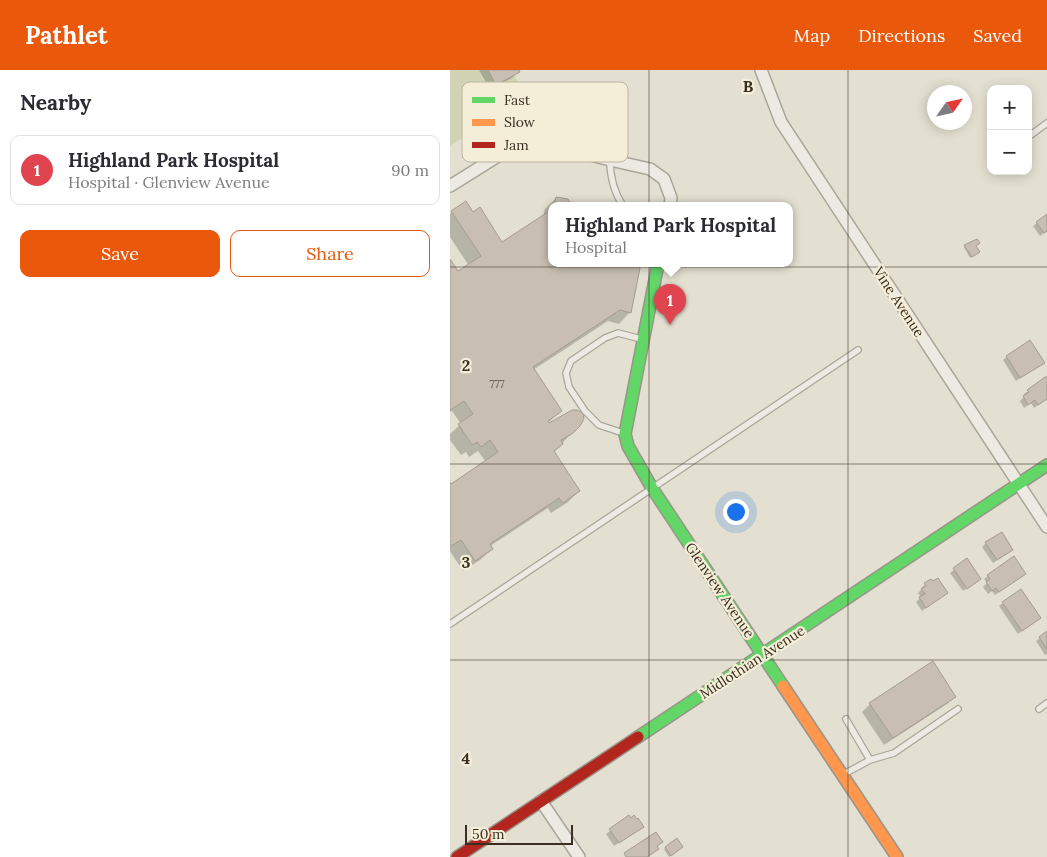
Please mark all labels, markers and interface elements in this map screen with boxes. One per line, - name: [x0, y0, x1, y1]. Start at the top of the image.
- text: Pathlet: [25, 20, 108, 51]
- text: Map: [794, 24, 830, 47]
- text: Directions: [858, 24, 945, 47]
- text: Saved: [973, 24, 1022, 47]
- text: B: [743, 76, 754, 96]
- legend: [462, 82, 628, 162]
- north arrow: [927, 85, 972, 130]
- map controls: [987, 85, 1032, 175]
- button: +: [987, 85, 1032, 130]
- text: Nearby: [20, 89, 91, 116]
- text: Fast: [504, 91, 531, 109]
- text: Slow: [504, 113, 536, 131]
- button: −: [987, 130, 1032, 175]
- text: Jam: [503, 136, 529, 154]
- text: Highland Park Hospital: [68, 148, 279, 172]
- text: 1: [34, 160, 40, 180]
- text: 90 m: [391, 160, 429, 180]
- text: Hospital · Glenview Avenue: [68, 172, 270, 192]
- popup: [548, 202, 793, 267]
- text: Highland Park Hospital: [565, 213, 776, 237]
- button: Save: [20, 230, 220, 277]
- button: Share: [230, 230, 430, 277]
- text: Hospital: [565, 237, 627, 257]
- street label: Vine Avenue: [869, 263, 929, 341]
- pin: 1: [654, 284, 686, 325]
- text: 2: [462, 355, 470, 375]
- house number: 777: [489, 377, 505, 391]
- your location: [723, 499, 749, 525]
- street label: Glenview Avenue: [681, 539, 759, 641]
- text: 3: [462, 552, 471, 572]
- street label: Midlothian Avenue: [696, 621, 808, 703]
- text: 4: [462, 748, 471, 768]
- scale bar: [465, 822, 572, 845]
- text: 50 m: [472, 825, 505, 843]

